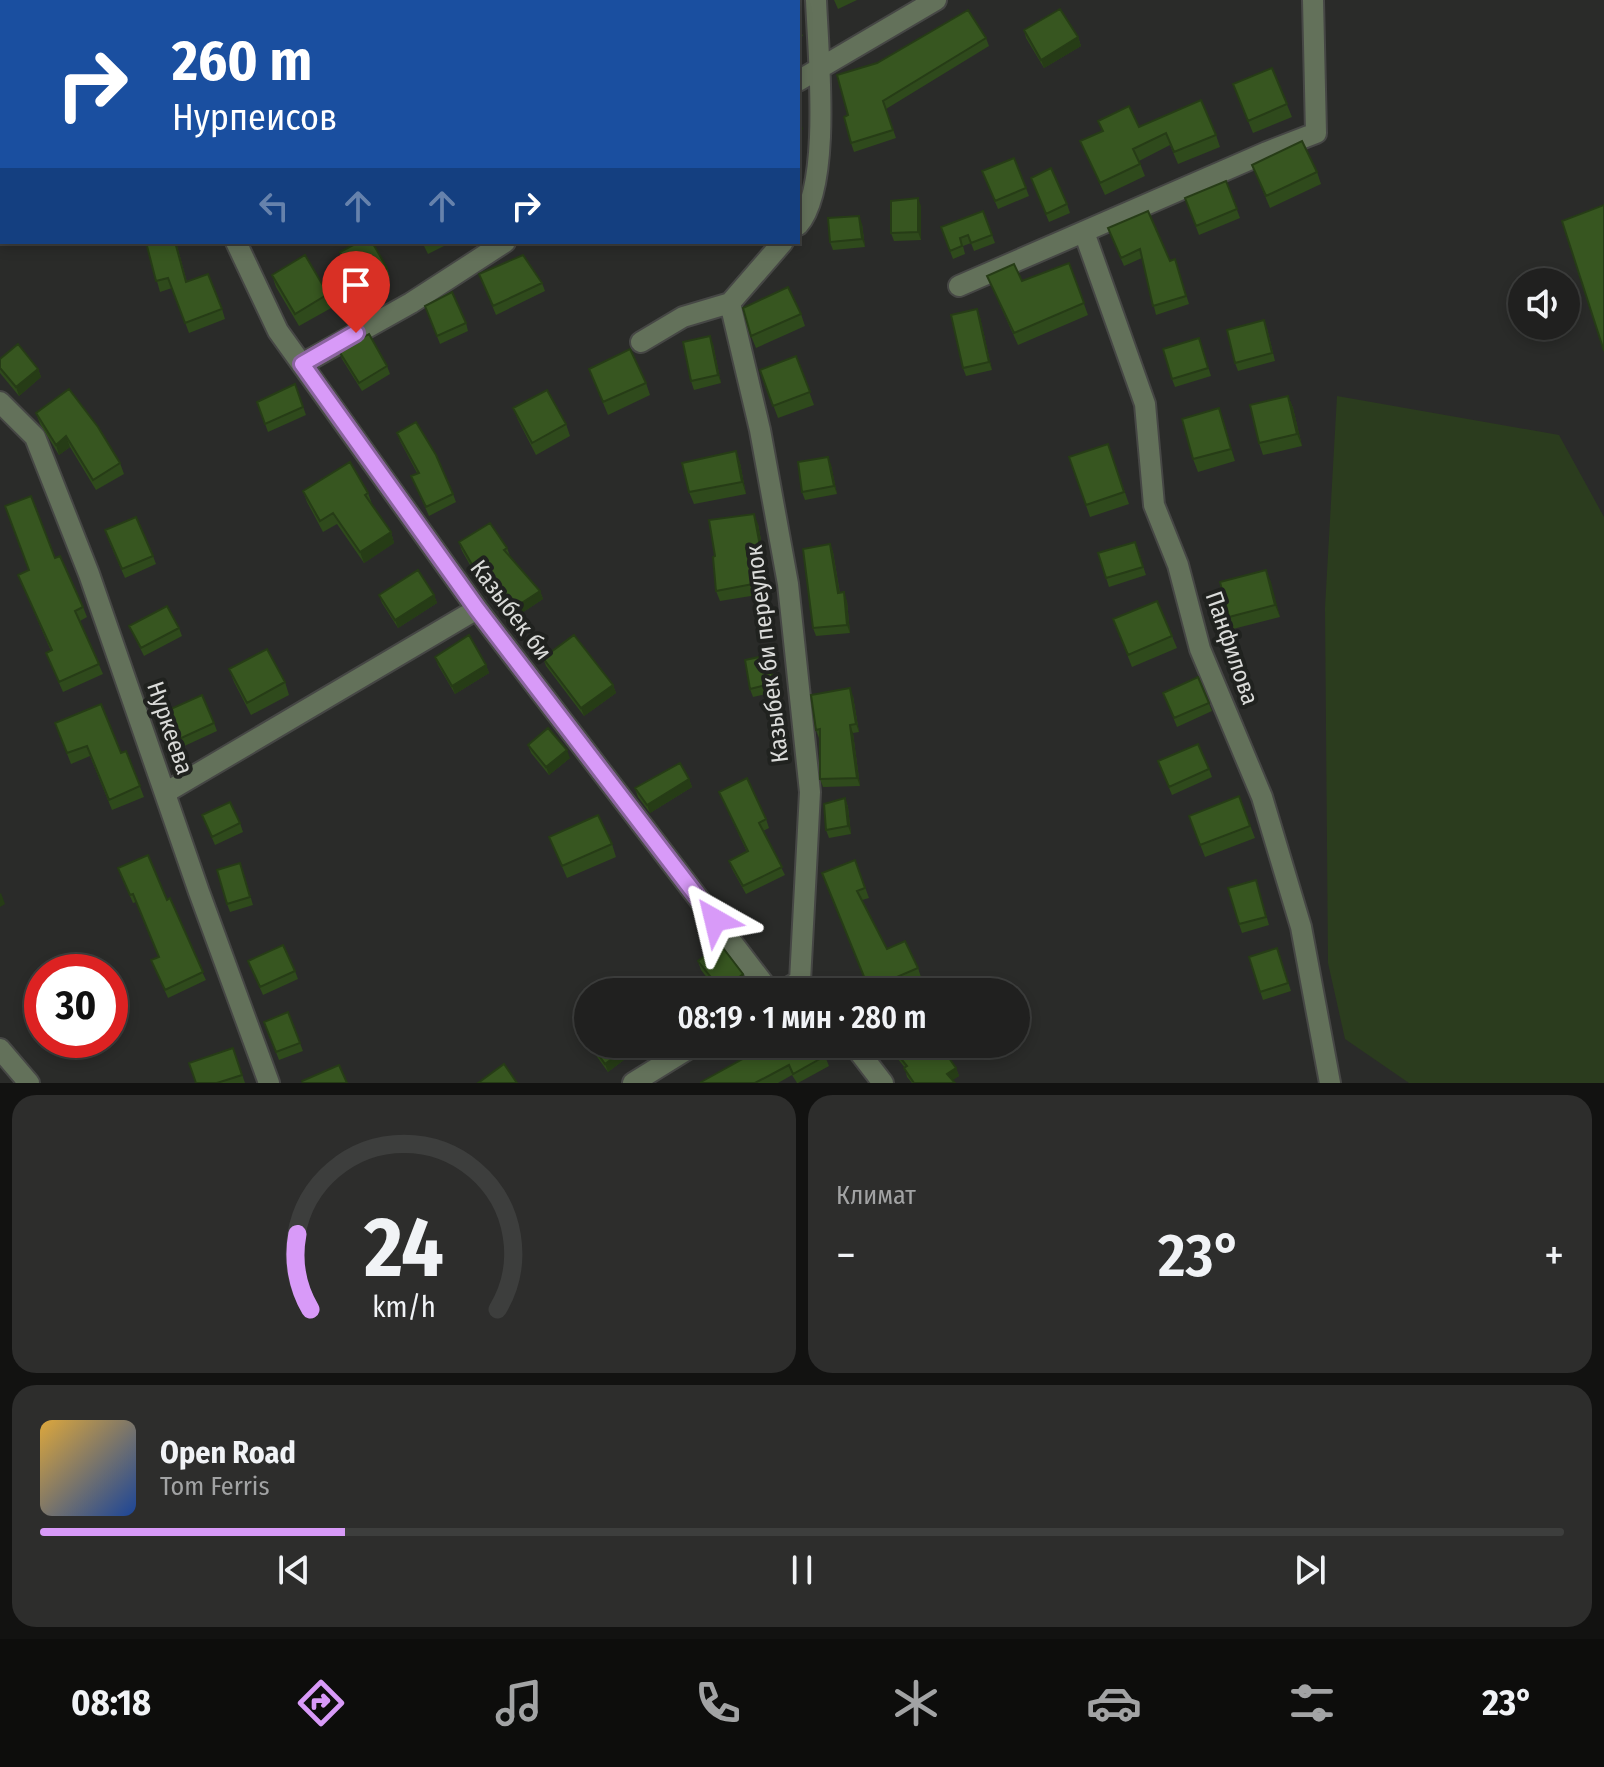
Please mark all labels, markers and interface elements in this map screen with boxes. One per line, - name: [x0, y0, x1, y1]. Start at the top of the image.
- text: 260 m: [172, 28, 312, 95]
- icon: right: [40, 32, 144, 136]
- text: Нурпеисов: [172, 96, 337, 140]
- icon: left: [252, 184, 296, 228]
- icon: ahead: [336, 184, 380, 228]
- icon: ahead: [420, 184, 464, 228]
- icon: right: [504, 184, 548, 228]
- pin: [322, 251, 390, 333]
- icon: arrive: [334, 263, 378, 307]
- map controls: [1508, 268, 1580, 340]
- button: sound: [1508, 268, 1580, 340]
- street label: Казыбек би переулок: [740, 543, 794, 764]
- street label: Казыбек би: [464, 555, 558, 665]
- street label: Панфилова: [1200, 588, 1264, 708]
- street label: Нуркеева: [141, 678, 199, 778]
- position arrow: [673, 878, 757, 962]
- speed limit sign: 30: [24, 954, 128, 1058]
- text: 08:19 · 1 мин · 280 m: [677, 1000, 927, 1036]
- text: Климат: [836, 1180, 916, 1211]
- text: 24: [363, 1198, 444, 1298]
- text: 23°: [1158, 1220, 1242, 1292]
- text: −: [836, 1229, 856, 1282]
- text: +: [1544, 1229, 1564, 1282]
- text: km/h: [372, 1290, 436, 1325]
- text: Open Road: [160, 1435, 296, 1471]
- text: Tom Ferris: [160, 1471, 270, 1502]
- icon: previous: [272, 1548, 316, 1592]
- icon: pause: [780, 1548, 824, 1592]
- icon: next: [1288, 1548, 1332, 1592]
- icon: directions: [293, 1675, 349, 1731]
- icon: music: [491, 1675, 547, 1731]
- icon: phone: [690, 1675, 746, 1731]
- icon: climate: [888, 1675, 944, 1731]
- icon: car: [1086, 1675, 1142, 1731]
- icon: filters: [1284, 1675, 1340, 1731]
- text: 08:18: [71, 1681, 151, 1725]
- text: 23°: [1482, 1681, 1533, 1725]

